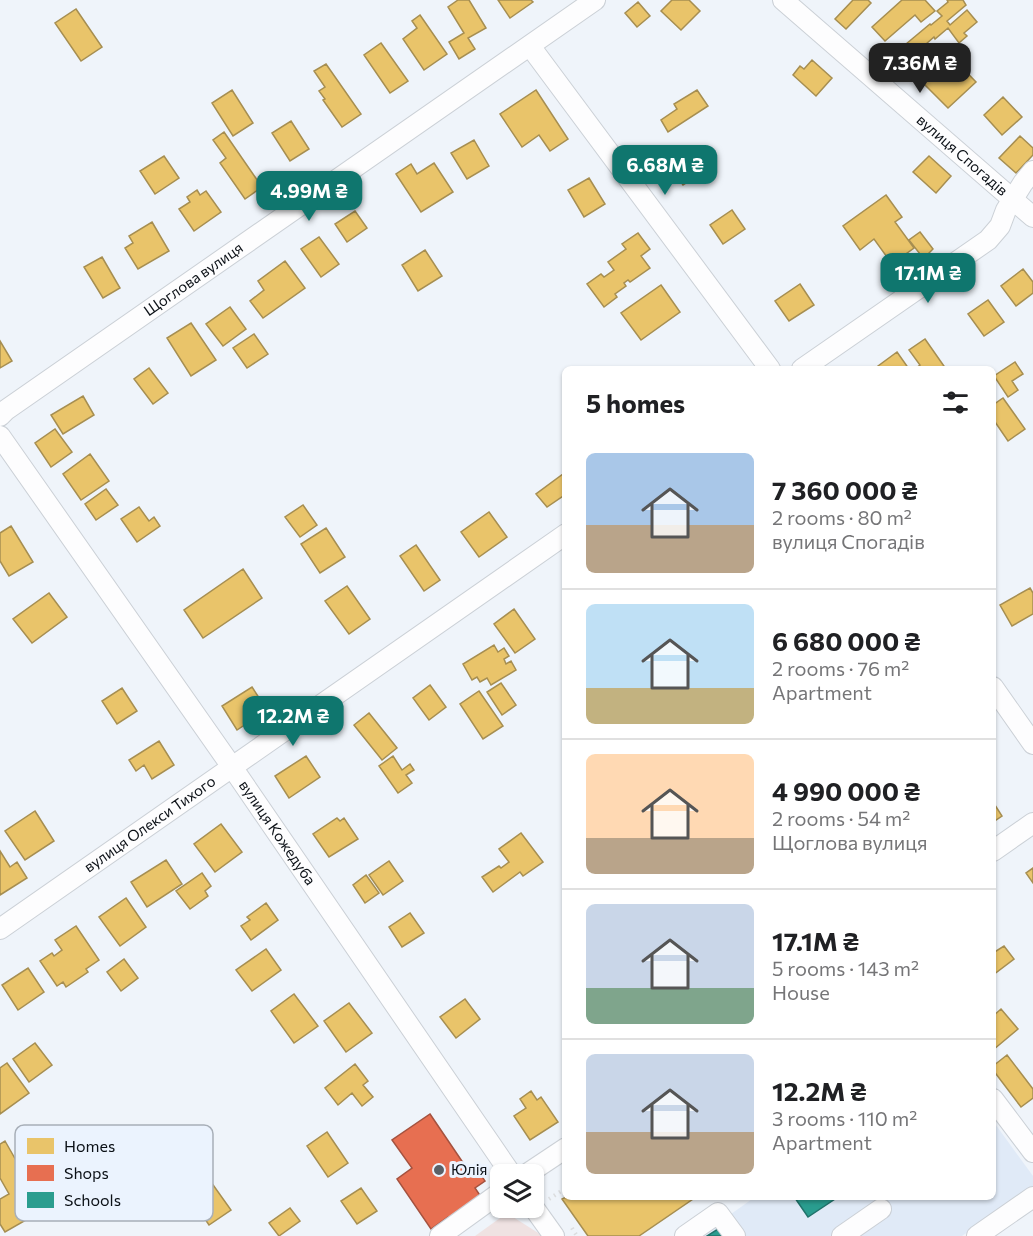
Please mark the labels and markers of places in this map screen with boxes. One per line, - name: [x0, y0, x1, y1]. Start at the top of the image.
- pin: 7.36M ₴: [865, 43, 975, 94]
- pin: 6.68M ₴: [610, 145, 720, 196]
- pin: 4.99M ₴: [254, 171, 364, 222]
- pin: 17.1M ₴: [873, 253, 983, 304]
- pin: 12.2M ₴: [238, 696, 348, 747]
- place label: Юлія: [451, 1160, 487, 1178]
- marker: Юлія: [432, 1163, 446, 1177]

